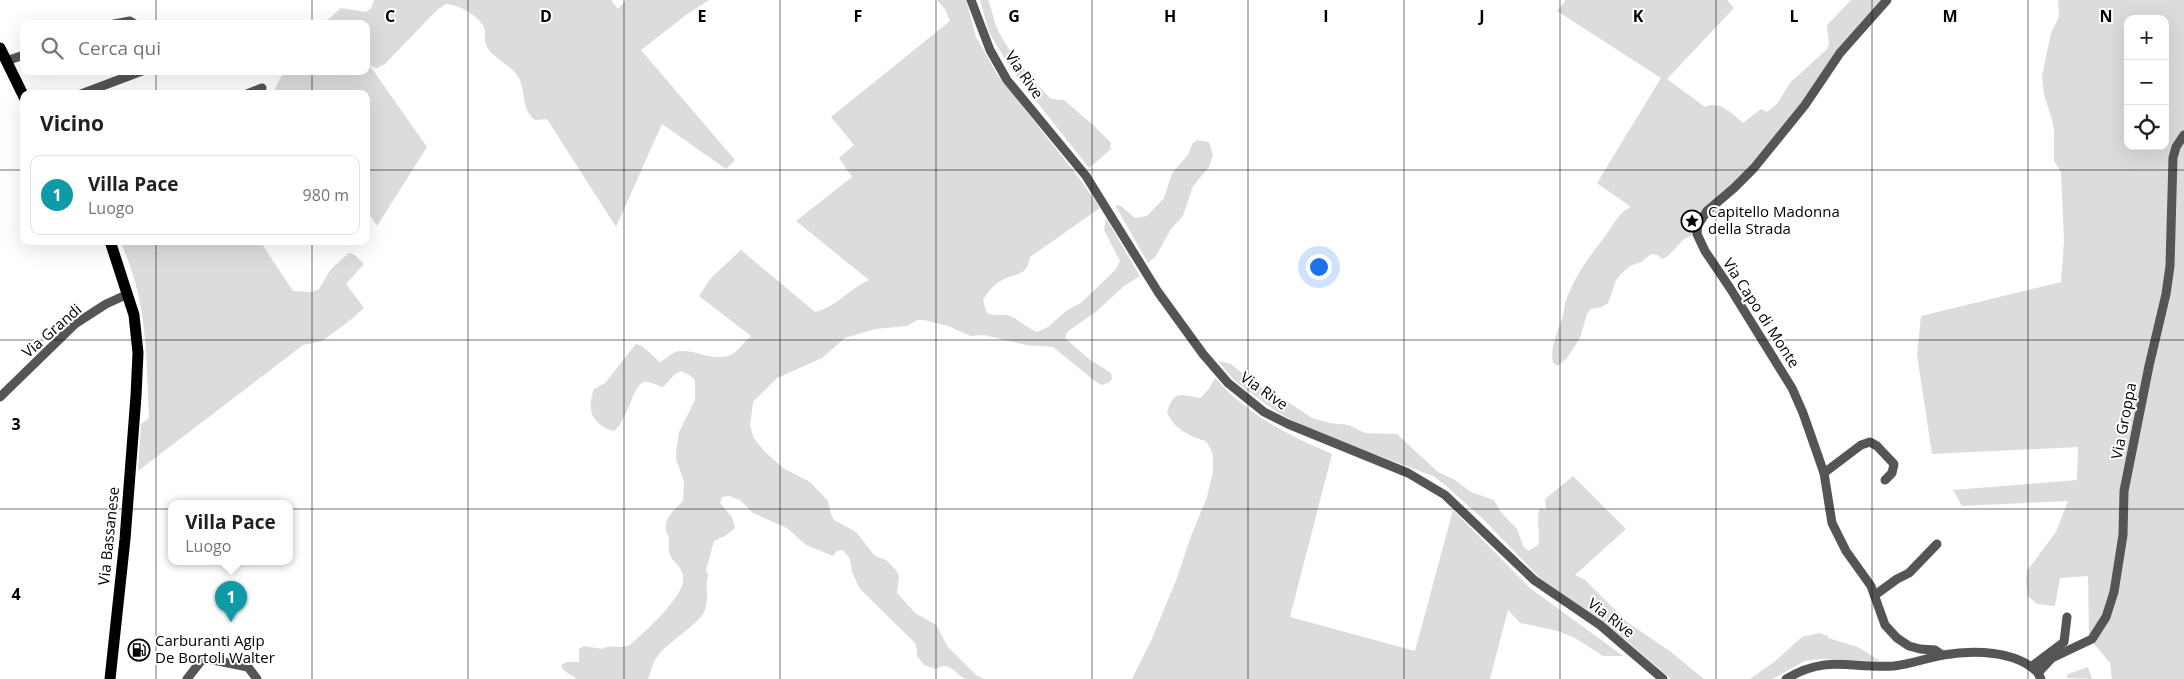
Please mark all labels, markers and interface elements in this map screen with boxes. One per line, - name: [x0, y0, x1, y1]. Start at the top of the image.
- text: C: [385, 5, 395, 27]
- text: D: [540, 5, 552, 27]
- text: E: [698, 5, 707, 27]
- text: F: [854, 5, 862, 27]
- text: G: [1008, 5, 1020, 27]
- text: H: [1164, 5, 1176, 27]
- text: I: [1323, 5, 1329, 27]
- text: J: [1477, 5, 1485, 27]
- text: K: [1633, 5, 1644, 27]
- text: L: [1789, 5, 1799, 27]
- text: M: [1942, 5, 1958, 27]
- text: N: [2099, 5, 2113, 27]
- map controls: [2124, 15, 2169, 150]
- button: +: [2124, 15, 2169, 60]
- search box: [20, 20, 370, 75]
- icon: search: [38, 34, 66, 62]
- text: Cerca qui: [78, 35, 161, 61]
- street label: Via Rive: [1001, 47, 1048, 102]
- button: −: [2124, 60, 2169, 105]
- button: locate: [2124, 105, 2169, 150]
- text: Vicino: [40, 109, 104, 137]
- text: Villa Pace: [88, 171, 179, 197]
- text: 1: [52, 184, 62, 206]
- text: 980 m: [303, 184, 349, 206]
- text: Luogo: [88, 197, 134, 219]
- place label: Capitello Madonna della Strada: [1708, 201, 1840, 238]
- place icon: Capitello Madonna della Strada: [1680, 209, 1704, 233]
- your location: [1306, 254, 1332, 280]
- street label: Via Capo di Monte: [1719, 254, 1805, 371]
- street label: Via Grandi: [17, 299, 85, 362]
- street label: Via Rive: [1237, 367, 1292, 414]
- street label: Via Groppa: [2106, 381, 2140, 461]
- text: 3: [11, 413, 21, 435]
- street label: Via Bassanese: [93, 486, 123, 586]
- popup: [168, 500, 293, 565]
- text: Villa Pace: [185, 509, 276, 535]
- text: Luogo: [185, 535, 231, 557]
- pin: 1: [215, 581, 247, 622]
- text: 4: [11, 583, 21, 605]
- street label: Via Rive: [1584, 593, 1639, 641]
- place label: Carburanti Agip De Bortoli Walter: [155, 630, 275, 667]
- fuel station icon: Carburanti Agip De Bortoli Walter: [127, 638, 151, 662]

